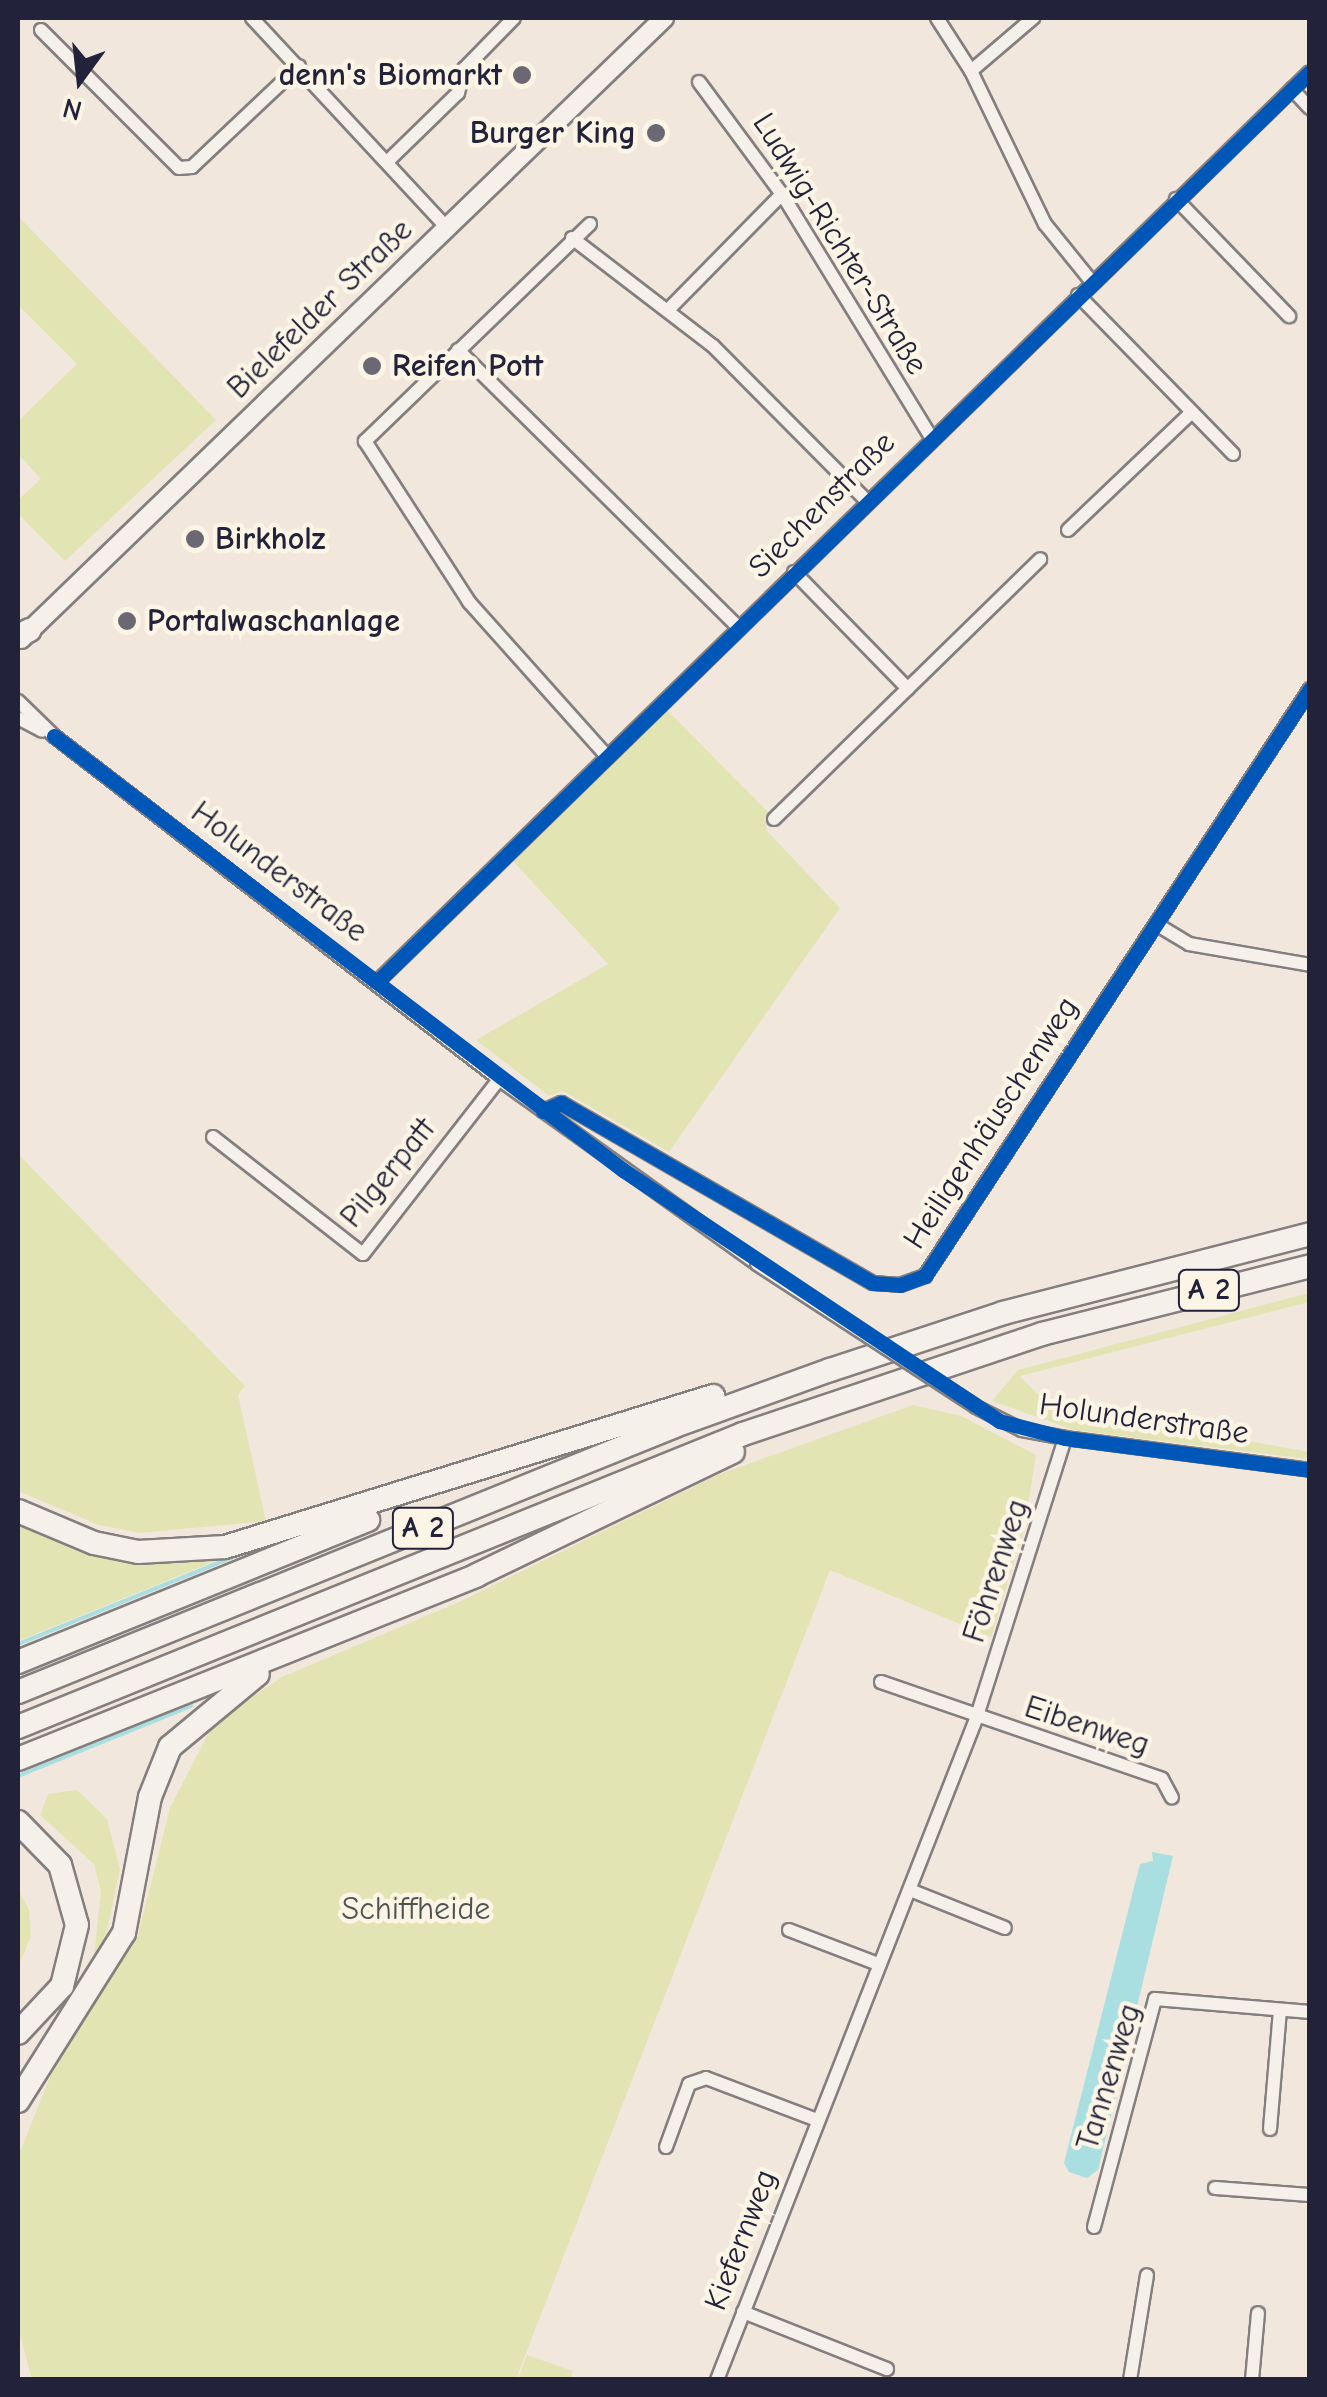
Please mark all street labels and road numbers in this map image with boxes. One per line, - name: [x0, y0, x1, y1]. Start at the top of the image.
- street label: Ludwig-Richter-Straße: [744, 106, 936, 382]
- street label: Bielefelder Straße: [220, 211, 420, 407]
- street label: Siechenstraße: [741, 424, 903, 586]
- street label: Holunderstraße: [183, 793, 375, 951]
- street label: Heiligenhäuschenweg: [895, 990, 1087, 1256]
- street label: Pilgerpatt: [332, 1111, 444, 1235]
- road number: A 2: [1176, 1265, 1242, 1315]
- street label: Holunderstraße: [1037, 1385, 1251, 1453]
- street label: Föhrenweg: [955, 1495, 1037, 1647]
- road number: A 2: [390, 1503, 456, 1553]
- street label: Eibenweg: [1020, 1688, 1154, 1764]
- street label: Tannenweg: [1069, 1999, 1149, 2155]
- street label: Kiefernweg: [697, 2164, 785, 2316]

